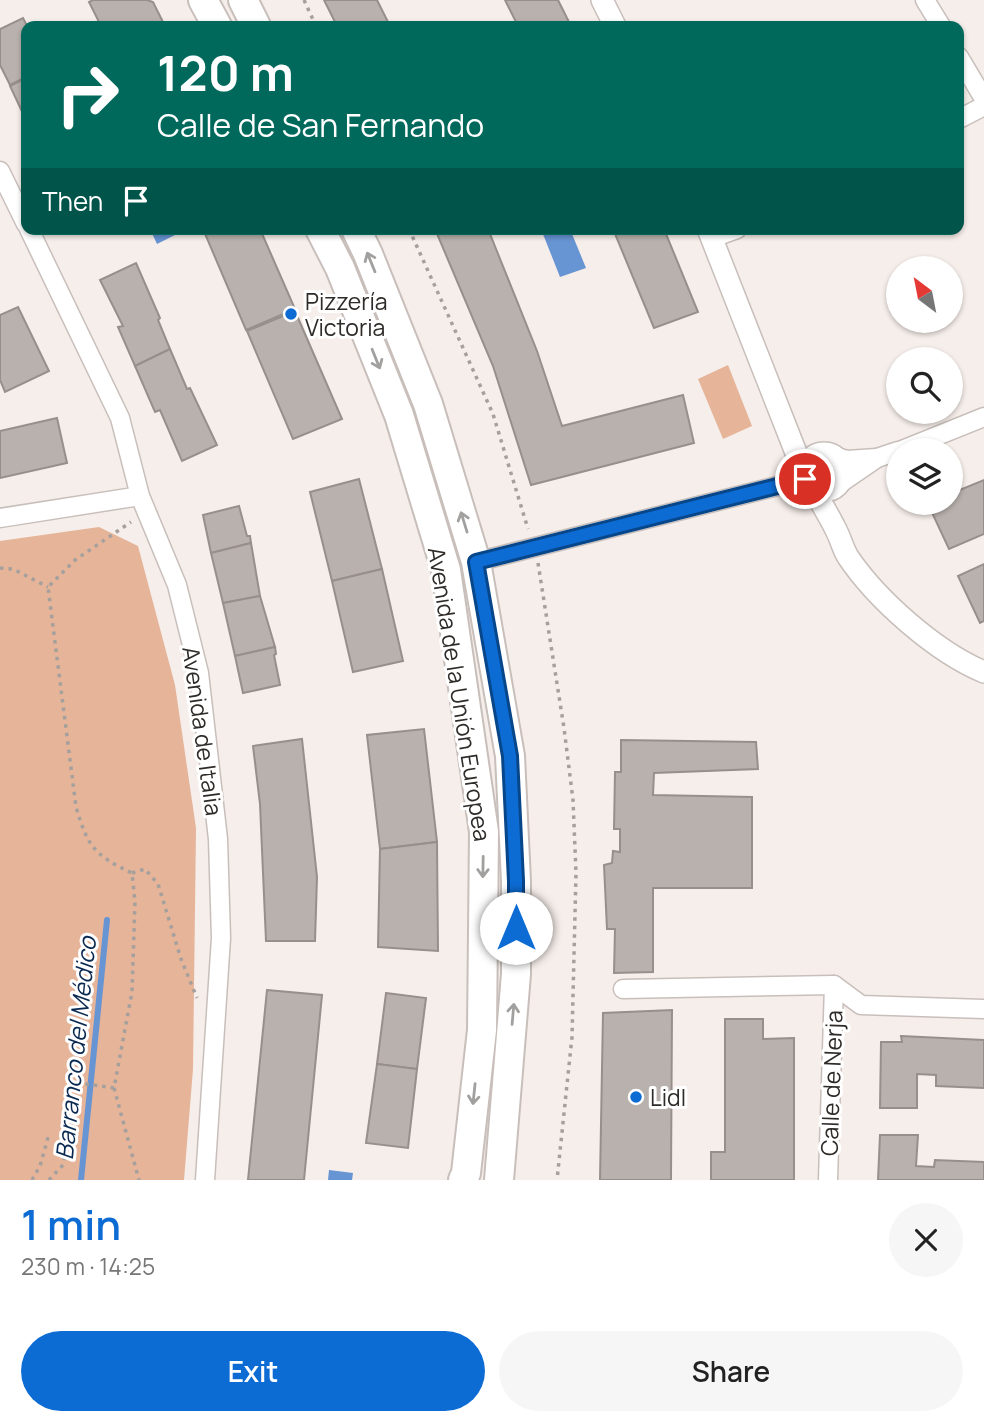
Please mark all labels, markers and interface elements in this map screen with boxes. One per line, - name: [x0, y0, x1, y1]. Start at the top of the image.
- text: 120 m: [157, 39, 294, 106]
- icon: right: [42, 49, 133, 140]
- text: Calle de San Fernando: [157, 103, 484, 147]
- icon: arrive: [117, 182, 155, 220]
- text: Then: [42, 183, 103, 219]
- one-way arrow: [364, 252, 377, 274]
- north arrow: [886, 256, 962, 332]
- map controls: [886, 256, 963, 515]
- place label: Pizzería Victoria: [305, 285, 388, 343]
- marker: Pizzería Victoria: [283, 306, 299, 322]
- button: search: [886, 347, 963, 424]
- one-way arrow: [371, 348, 384, 369]
- button: layers: [886, 438, 963, 515]
- pin: [775, 449, 835, 509]
- icon: arrive: [786, 460, 824, 498]
- one-way arrow: [457, 512, 470, 534]
- street label: Avenida de la Unión Europea: [421, 545, 499, 843]
- street label: Avenida de Italia: [175, 644, 231, 818]
- one-way arrow: [477, 855, 490, 878]
- position arrow: [479, 891, 553, 965]
- water label: Barranco del Médico: [47, 933, 103, 1161]
- one-way arrow: [507, 1004, 520, 1026]
- street label: Calle de Nerja: [812, 1010, 850, 1156]
- place label: Lidl: [650, 1081, 686, 1113]
- one-way arrow: [468, 1082, 481, 1104]
- marker: Lidl: [628, 1089, 644, 1105]
- text: 1 min: [21, 1195, 121, 1253]
- button: close: [889, 1203, 963, 1277]
- text: 230 m · 14:25: [21, 1250, 155, 1282]
- button: Exit: [21, 1331, 485, 1411]
- button: Share: [499, 1331, 963, 1411]

